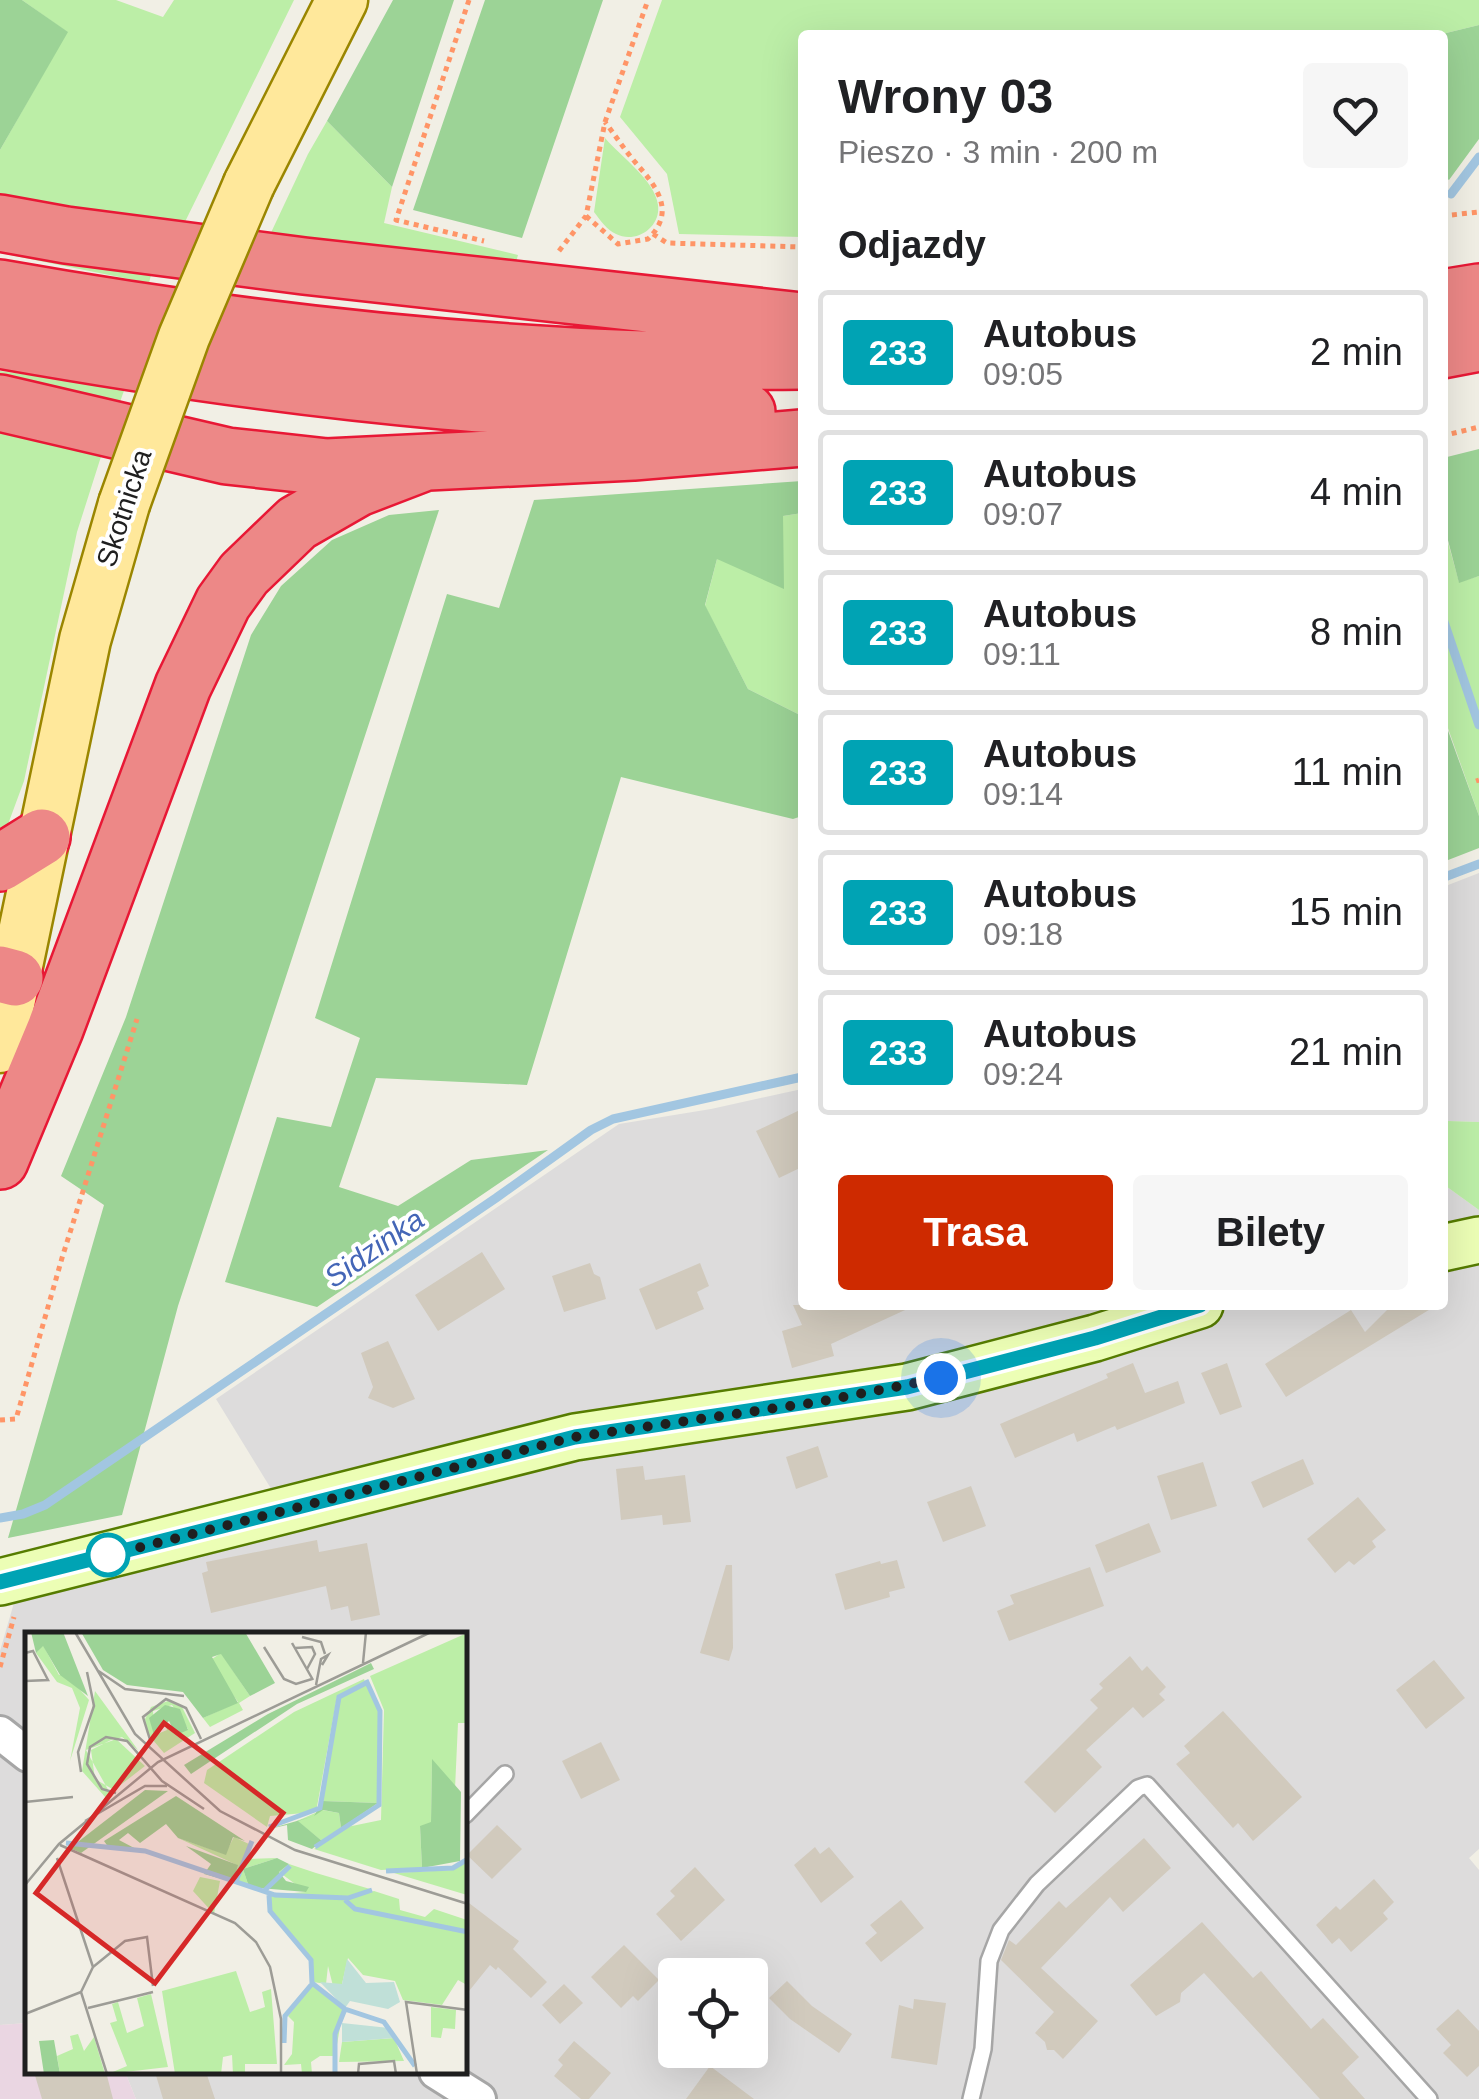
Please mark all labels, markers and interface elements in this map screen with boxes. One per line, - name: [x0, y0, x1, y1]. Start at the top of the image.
- button: heart: [1303, 63, 1408, 168]
- text: Wrony 03: [838, 70, 1053, 123]
- text: Pieszo · 3 min · 200 m: [838, 134, 1158, 170]
- text: Odjazdy: [838, 224, 986, 266]
- text: Autobus: [983, 313, 1137, 355]
- text: 2 min: [1310, 331, 1403, 373]
- text: 233: [869, 333, 927, 372]
- text: 09:05: [983, 356, 1063, 392]
- street label: Skotnicka: [91, 445, 158, 571]
- text: Autobus: [983, 453, 1137, 495]
- text: 4 min: [1310, 471, 1403, 513]
- text: 233: [869, 473, 927, 512]
- text: 09:07: [983, 496, 1063, 532]
- text: Autobus: [983, 593, 1137, 635]
- text: 8 min: [1310, 611, 1403, 653]
- text: 233: [869, 613, 927, 652]
- text: 09:11: [983, 636, 1061, 672]
- text: Autobus: [983, 733, 1137, 775]
- text: 11 min: [1292, 751, 1403, 793]
- text: 233: [869, 753, 927, 792]
- text: 09:14: [983, 776, 1063, 812]
- text: Autobus: [983, 873, 1137, 915]
- text: 15 min: [1289, 891, 1403, 933]
- text: 233: [869, 893, 927, 932]
- text: 09:18: [983, 916, 1063, 952]
- text: Autobus: [983, 1013, 1137, 1055]
- text: 21 min: [1289, 1031, 1403, 1073]
- text: 233: [869, 1033, 927, 1072]
- text: 09:24: [983, 1056, 1063, 1092]
- button: Trasa: [838, 1175, 1113, 1290]
- button: Bilety: [1133, 1175, 1408, 1290]
- water label: Sidzinka: [318, 1202, 430, 1294]
- your location: [916, 1353, 966, 1403]
- unlabelled marker: [87, 1534, 129, 1576]
- inset map: [25, 1632, 468, 2074]
- map controls: [658, 1958, 768, 2068]
- button: locate: [658, 1958, 768, 2068]

